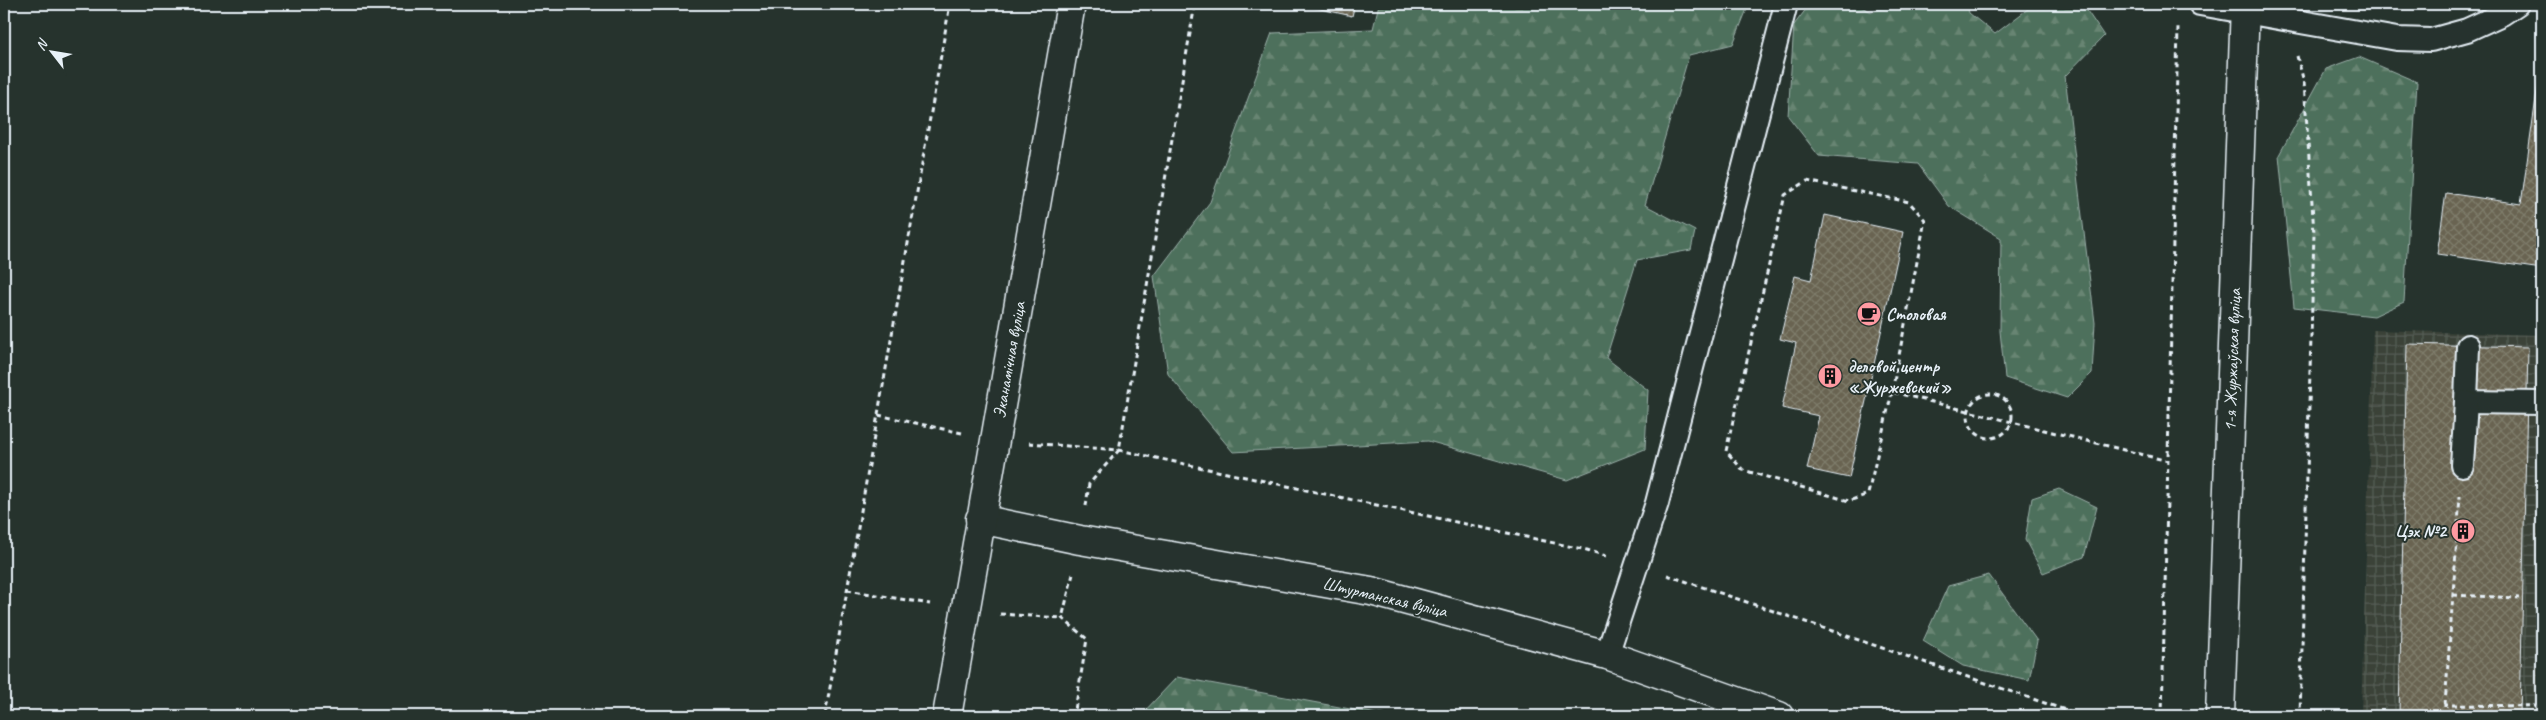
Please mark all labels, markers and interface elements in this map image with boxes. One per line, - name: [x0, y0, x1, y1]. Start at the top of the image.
- north arrow: [28, 28, 78, 78]
- text: N: [32, 35, 52, 54]
- street label: 1-я Журжаўская вуліца: [2219, 287, 2246, 432]
- street label: Эканамічная вуліца: [988, 299, 1030, 420]
- cafe icon: Столовая: [1856, 301, 1882, 327]
- place label: Столовая: [1886, 303, 1947, 325]
- place label: деловой центр «Журжевский»: [1848, 355, 1952, 398]
- building icon: деловой центр «Журжевский»: [1817, 363, 1843, 389]
- building icon: Цэх №2: [2450, 518, 2476, 544]
- place label: Цэх №2: [2395, 520, 2448, 542]
- street label: Штурманская вуліца: [1321, 572, 1450, 622]

